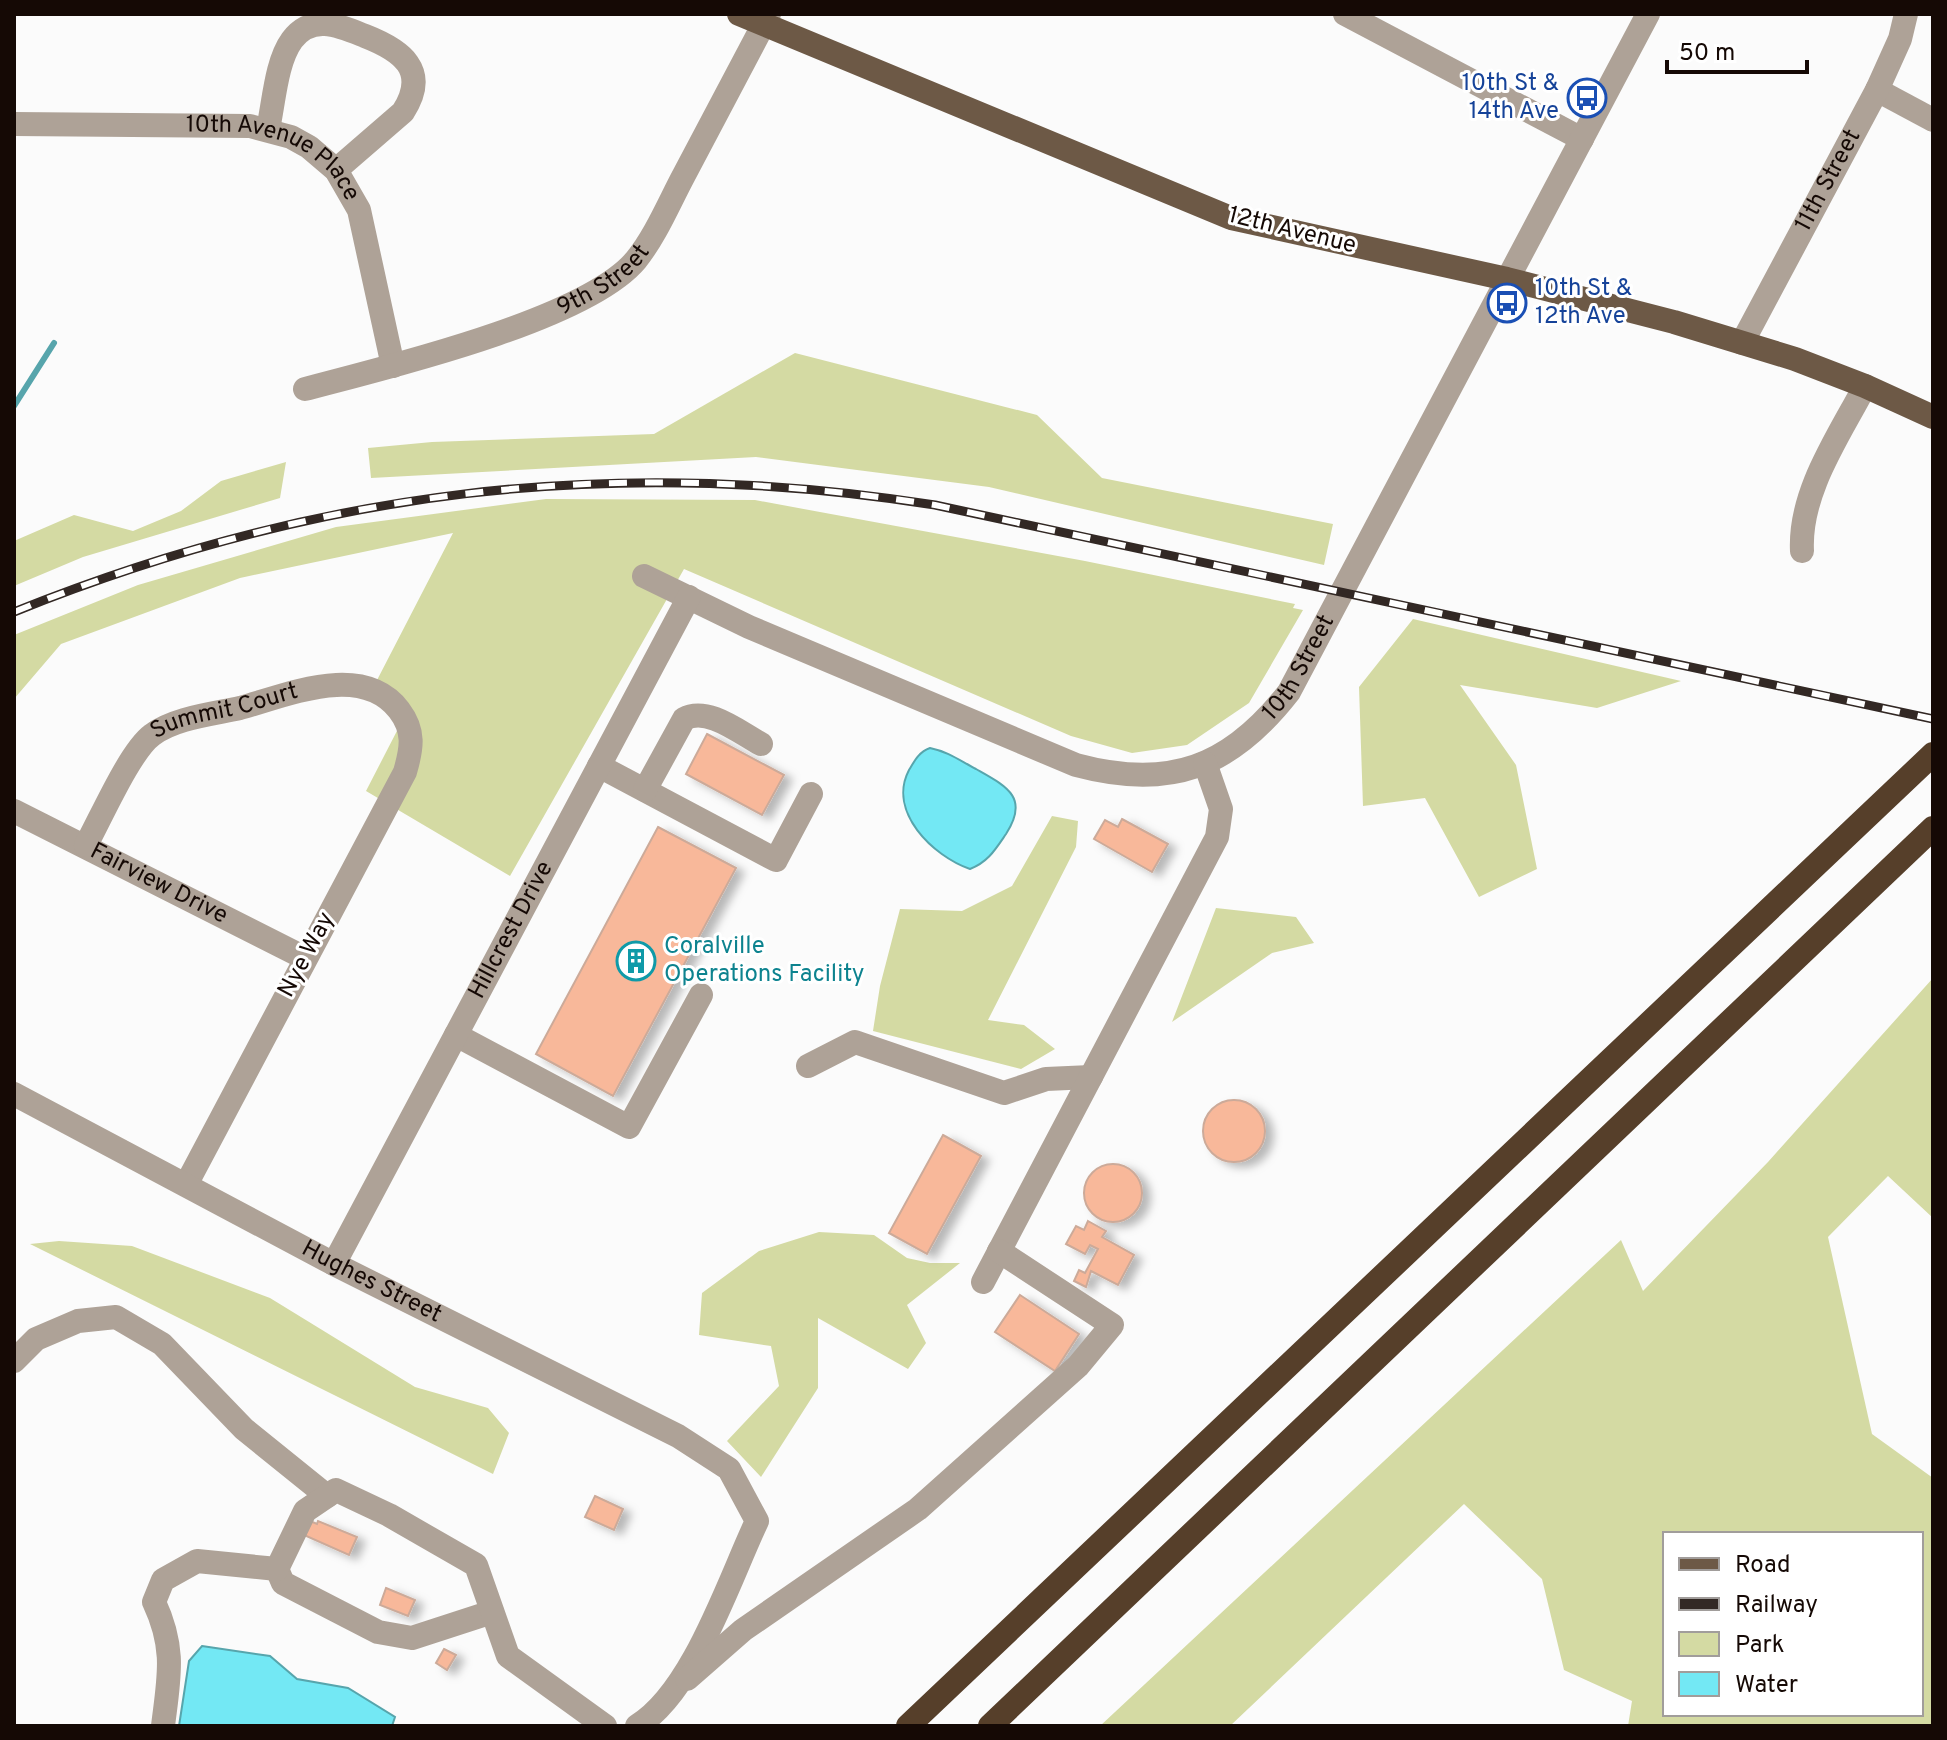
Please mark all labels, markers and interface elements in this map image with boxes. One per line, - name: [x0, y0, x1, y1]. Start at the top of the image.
- scale bar: [1667, 24, 1807, 74]
- text: 50 m: [1679, 39, 1735, 69]
- place label: 10th St & 14th Ave: [1462, 69, 1559, 127]
- bus stop icon: 10th St & 14th Ave: [1566, 77, 1608, 119]
- street label: 10th Avenue Place: [186, 110, 366, 207]
- street label: 11th Street: [1789, 124, 1868, 237]
- street label: 12th Avenue: [1225, 201, 1359, 261]
- street label: 9th Street: [552, 239, 657, 324]
- place label: 10th St & 12th Ave: [1535, 274, 1632, 332]
- bus stop icon: 10th St & 12th Ave: [1486, 282, 1528, 324]
- street label: 10th Street: [1256, 610, 1342, 728]
- street label: Summit Court: [145, 677, 301, 747]
- street label: Fairview Drive: [85, 837, 233, 931]
- street label: Hillcrest Drive: [463, 856, 560, 1004]
- street label: Nye Way: [272, 907, 342, 1003]
- place label: Coralville Operations Facility: [664, 932, 865, 990]
- building icon: Coralville Operations Facility: [615, 940, 657, 982]
- street label: Hughes Street: [296, 1234, 447, 1330]
- legend: [1663, 1532, 1923, 1716]
- text: Road: [1735, 1551, 1791, 1581]
- text: Railway: [1735, 1591, 1818, 1621]
- text: Park: [1735, 1631, 1785, 1661]
- text: Water: [1735, 1671, 1798, 1701]

